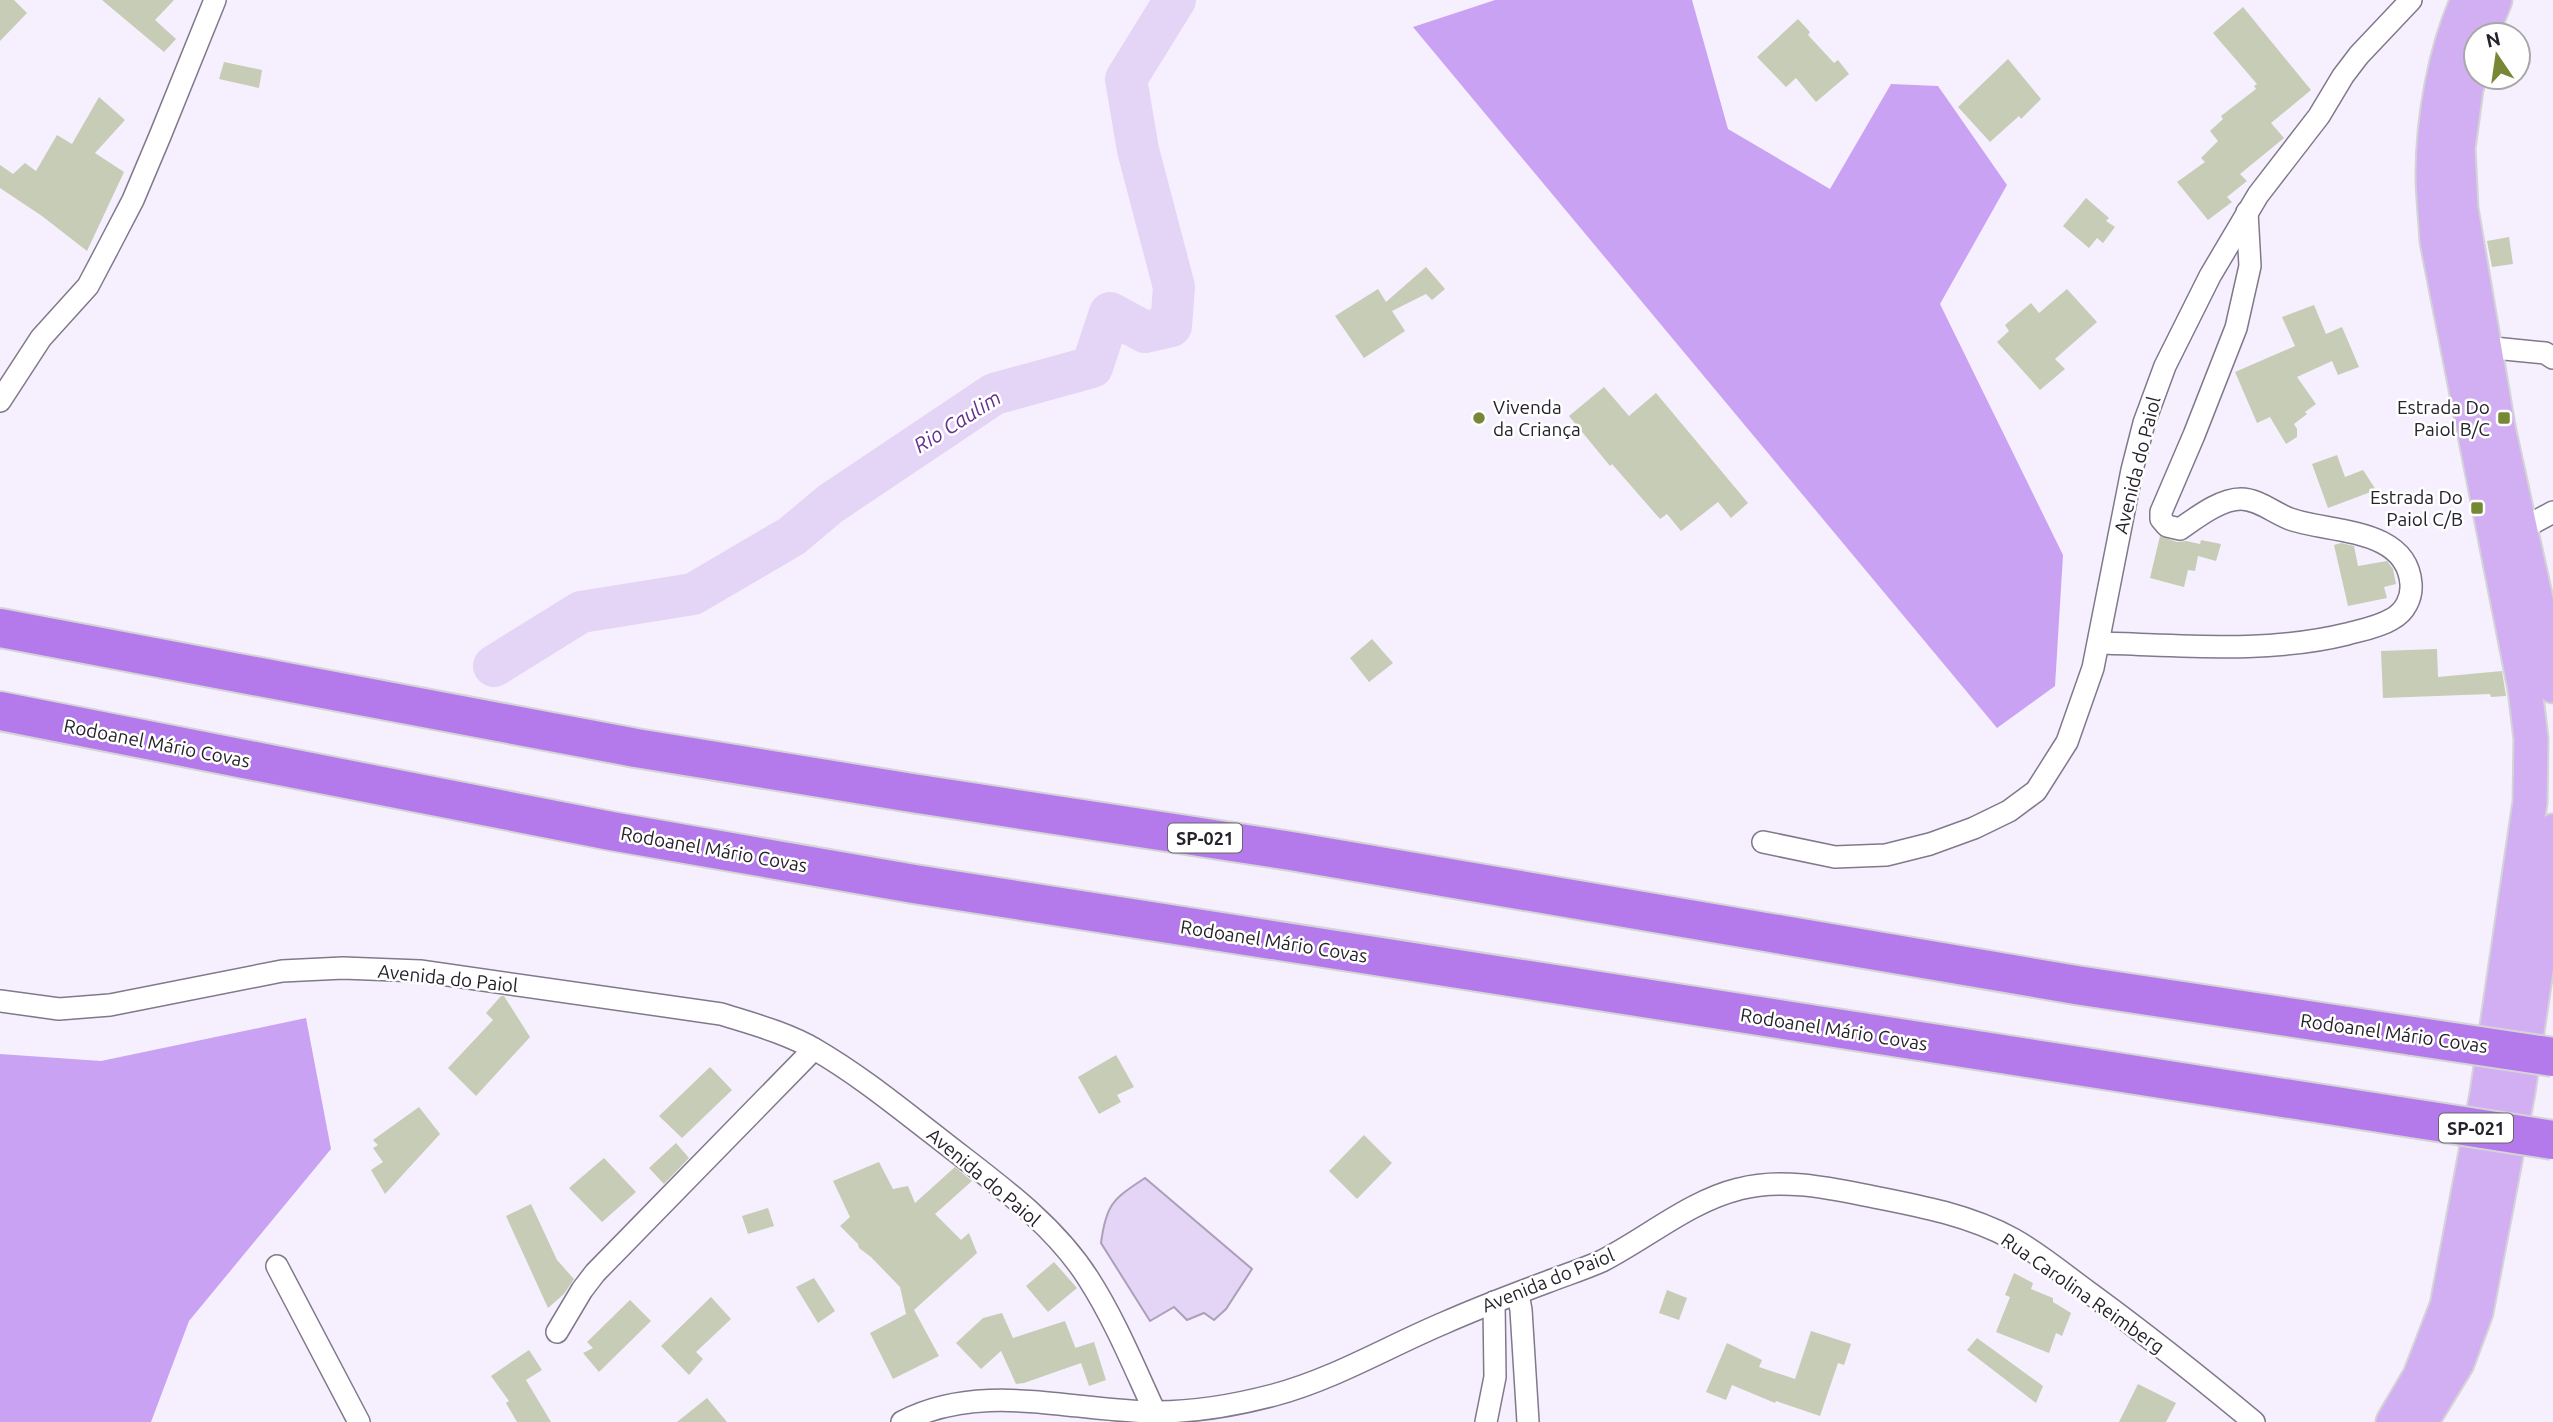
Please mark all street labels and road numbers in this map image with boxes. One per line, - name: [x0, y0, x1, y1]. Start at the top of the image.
- street label: Avenida do Paiol: [2109, 394, 2165, 536]
- street label: Rodoanel Mário Covas: [62, 714, 252, 772]
- street label: Rodoanel Mário Covas: [619, 822, 809, 876]
- road number: SP-021: [1168, 824, 1242, 852]
- street label: Rodoanel Mário Covas: [1179, 915, 1369, 967]
- street label: Avenida do Paiol: [377, 960, 519, 996]
- street label: Rodoanel Mário Covas: [1739, 1003, 1929, 1055]
- street label: Rodoanel Mário Covas: [2299, 1009, 2489, 1057]
- road number: SP-021: [2439, 1114, 2513, 1142]
- street label: Avenida do Paiol: [923, 1123, 1045, 1231]
- street label: Rua Carolina Reimberg: [1997, 1228, 2169, 1358]
- street label: Avenida do Paiol: [1479, 1243, 1617, 1317]

